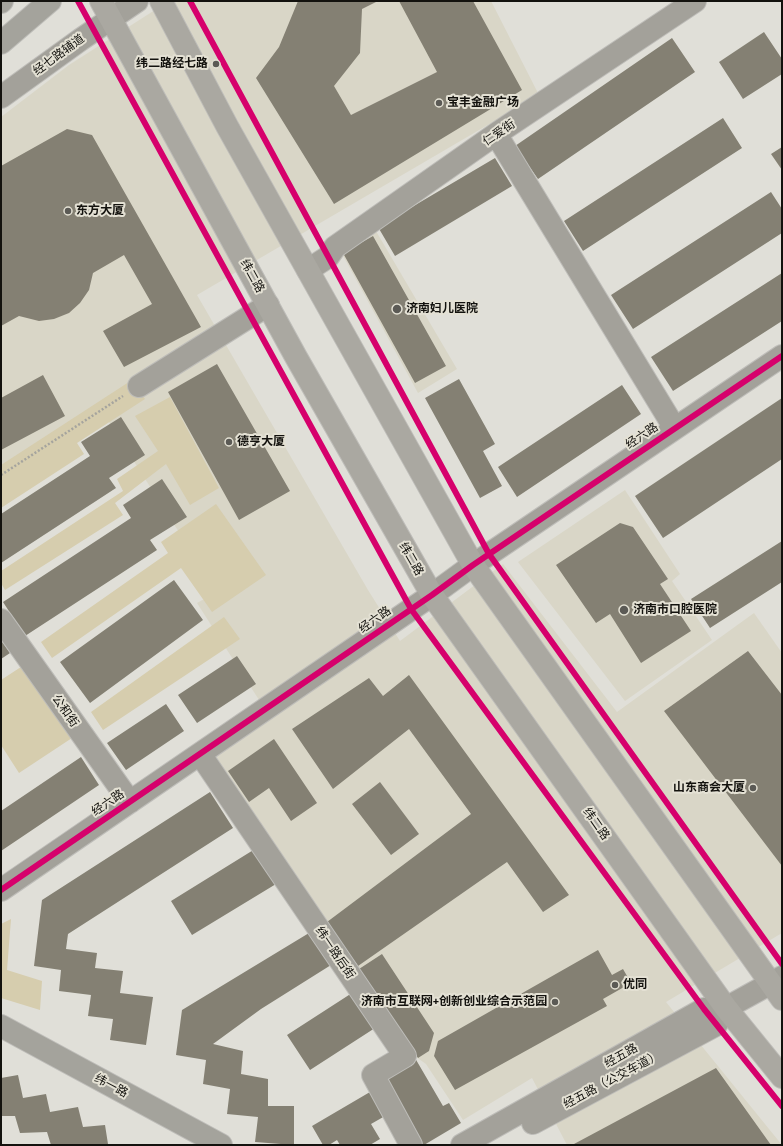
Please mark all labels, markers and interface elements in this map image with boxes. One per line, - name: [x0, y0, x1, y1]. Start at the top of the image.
- street label: 经七路辅道: [30, 32, 88, 78]
- place label: 纬二路经七路: [136, 57, 208, 71]
- marker: 纬二路经七路: [211, 59, 221, 69]
- place label: 宝丰金融广场: [447, 96, 519, 110]
- marker: 宝丰金融广场: [434, 98, 444, 108]
- street label: 仁爱街: [480, 117, 518, 149]
- place label: 东方大厦: [76, 204, 124, 218]
- marker: 东方大厦: [63, 206, 73, 216]
- street label: 纬二路: [237, 257, 267, 295]
- place label: 济南妇儿医院: [406, 302, 478, 316]
- marker: 济南妇儿医院: [391, 303, 403, 315]
- street label: 经六路: [623, 420, 661, 452]
- place label: 德亨大厦: [237, 435, 285, 449]
- marker: 德亨大厦: [224, 437, 234, 447]
- street label: 纬二路: [396, 540, 426, 578]
- place label: 济南市口腔医院: [633, 603, 717, 617]
- street label: 经六路: [356, 604, 394, 636]
- marker: 济南市口腔医院: [618, 604, 630, 616]
- street label: 公和街: [49, 692, 81, 730]
- place label: 山东商会大厦: [673, 781, 745, 795]
- marker: 山东商会大厦: [748, 783, 758, 793]
- street label: 经六路: [89, 787, 127, 819]
- street label: 纬二路: [580, 805, 612, 843]
- street label: 纬一路后街: [312, 924, 358, 982]
- place label: 优同: [623, 978, 647, 992]
- marker: 优同: [610, 980, 620, 990]
- place label: 济南市互联网+创新创业综合示范园: [361, 995, 547, 1009]
- marker: 济南市互联网+创新创业综合示范园: [550, 997, 560, 1007]
- street label: 经五路: [602, 1041, 640, 1071]
- street label: 经五路（公交车道）: [561, 1048, 663, 1112]
- street label: 纬一路: [92, 1071, 130, 1101]

